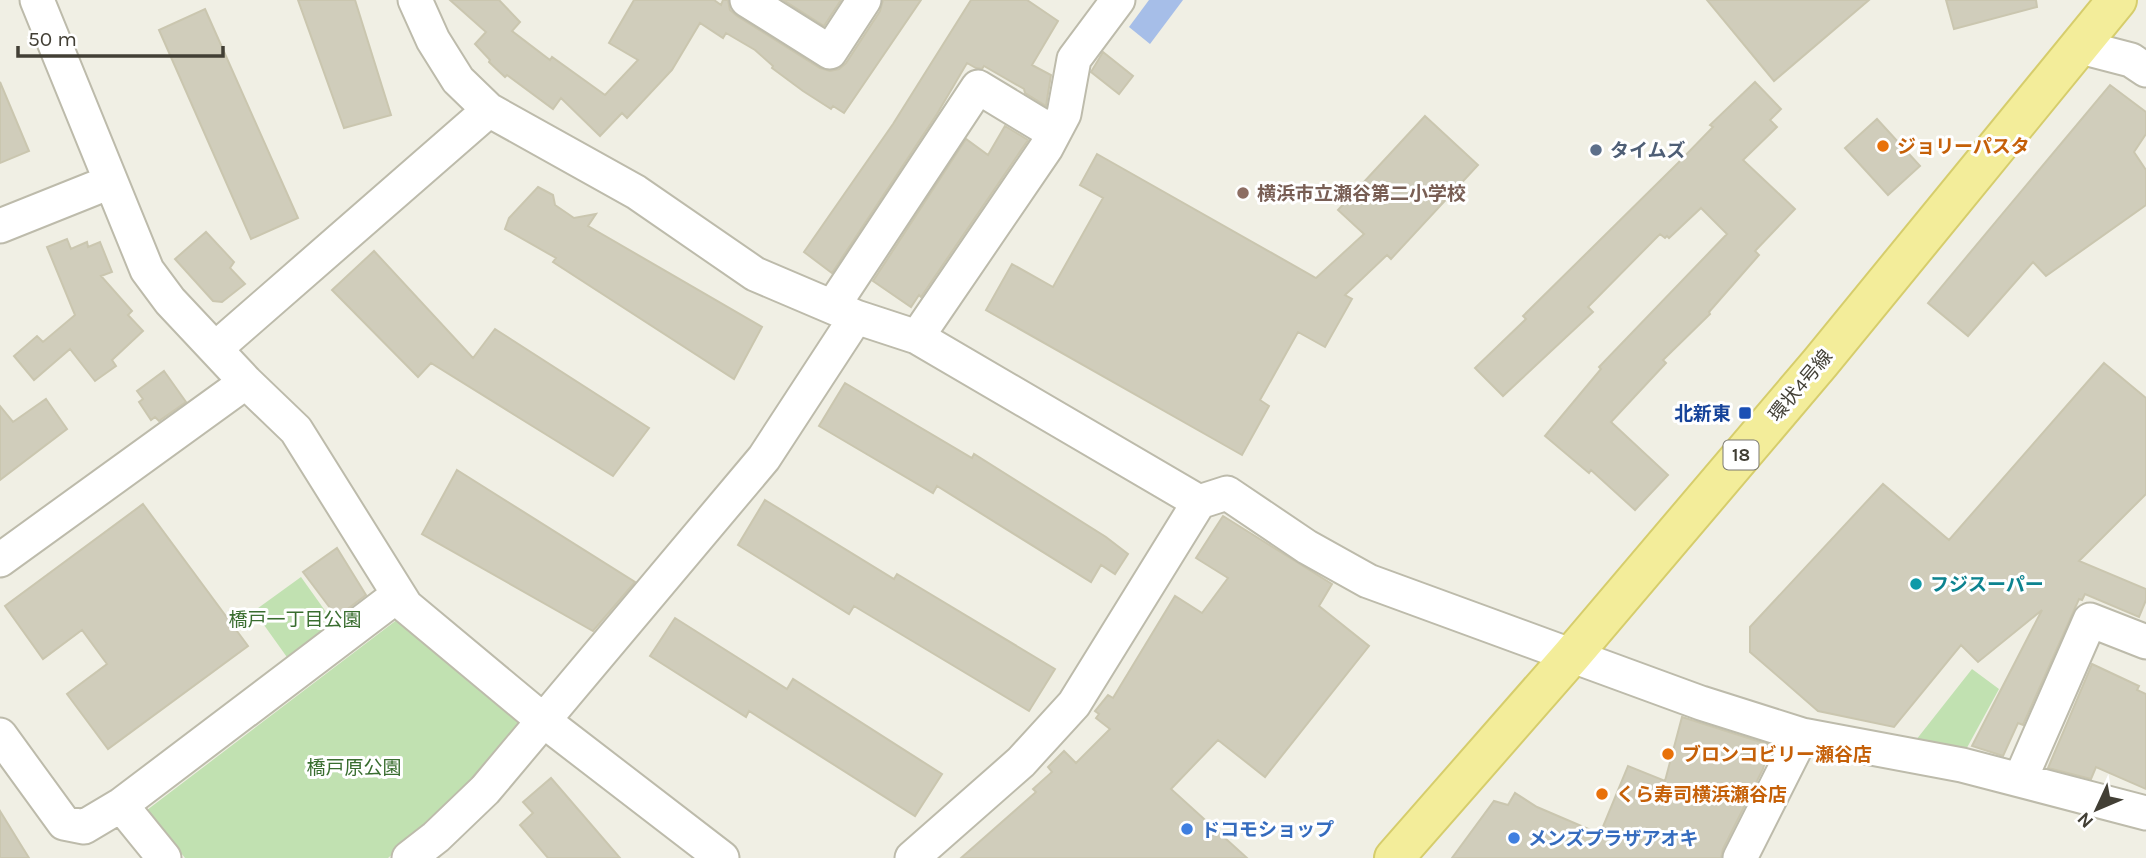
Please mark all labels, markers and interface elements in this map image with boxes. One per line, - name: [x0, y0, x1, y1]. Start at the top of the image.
- scale bar: [18, 14, 222, 58]
- text: 50 m: [28, 27, 77, 51]
- place label: ジョリーパスタ: [1897, 136, 2030, 158]
- marker: ジョリーパスタ: [1875, 138, 1891, 154]
- place label: タイムズ: [1610, 140, 1686, 162]
- marker: タイムズ: [1588, 142, 1604, 158]
- place label: 横浜市立瀬谷第二小学校: [1257, 183, 1466, 205]
- marker: 横浜市立瀬谷第二小学校: [1235, 185, 1251, 201]
- street label: 環状4号線: [1764, 345, 1837, 426]
- place label: 北新東: [1674, 403, 1731, 425]
- marker: 北新東: [1737, 405, 1753, 421]
- road number: 18: [1724, 440, 1758, 470]
- place label: フジスーパー: [1930, 574, 2044, 596]
- marker: フジスーパー: [1908, 576, 1924, 592]
- park label: 橋戸一丁目公園: [228, 609, 362, 631]
- place label: ブロンコビリー瀬谷店: [1682, 744, 1872, 766]
- marker: ブロンコビリー瀬谷店: [1660, 746, 1676, 762]
- park label: 橋戸原公園: [306, 757, 402, 779]
- north arrow: [2062, 774, 2132, 844]
- place label: くら寿司横浜瀬谷店: [1616, 784, 1787, 806]
- marker: くら寿司横浜瀬谷店: [1594, 786, 1610, 802]
- text: N: [2073, 808, 2098, 833]
- place label: ドコモショップ: [1201, 819, 1334, 841]
- marker: ドコモショップ: [1179, 821, 1195, 837]
- place label: メンズプラザアオキ: [1528, 828, 1699, 850]
- marker: メンズプラザアオキ: [1506, 830, 1522, 846]

